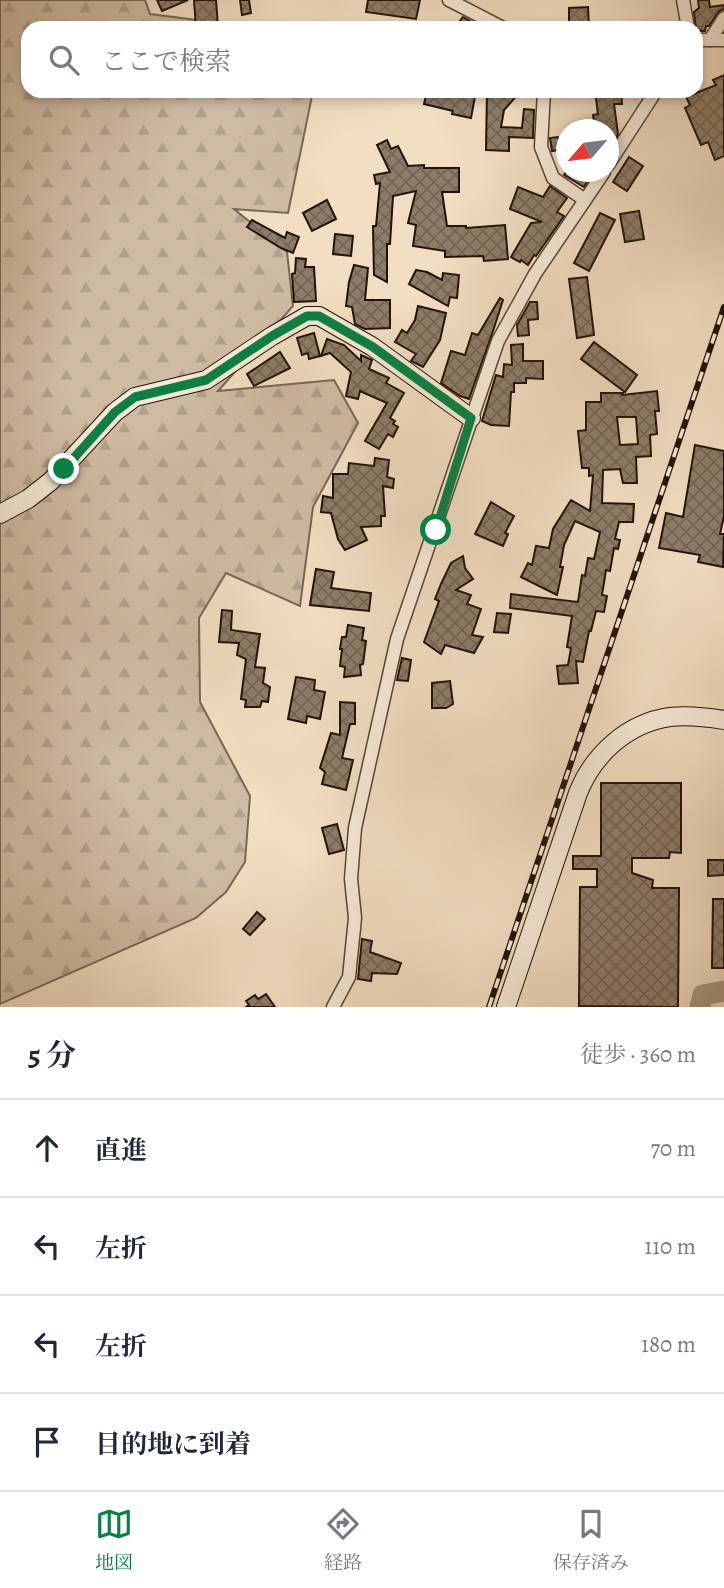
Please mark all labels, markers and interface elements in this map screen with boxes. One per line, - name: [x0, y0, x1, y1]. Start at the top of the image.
- search box: [21, 21, 703, 98]
- icon: search: [45, 41, 83, 79]
- text: ここで検索: [101, 44, 231, 79]
- north arrow: [556, 119, 619, 182]
- route end: [48, 453, 79, 484]
- route start: [420, 514, 451, 545]
- text: 5 分: [28, 1035, 76, 1075]
- text: 徒歩 · 360 m: [580, 1039, 696, 1070]
- icon: ahead: [28, 1129, 66, 1167]
- text: 直進: [95, 1133, 147, 1168]
- text: 70 m: [650, 1133, 696, 1164]
- icon: left: [28, 1227, 66, 1265]
- text: 左折: [95, 1231, 147, 1266]
- text: 110 m: [644, 1231, 696, 1262]
- icon: left: [28, 1325, 66, 1363]
- text: 左折: [95, 1329, 147, 1364]
- text: 180 m: [641, 1329, 696, 1360]
- icon: arrive: [28, 1423, 66, 1461]
- text: 目的地に到着: [95, 1427, 251, 1462]
- tab: 地図: [95, 1505, 133, 1576]
- tab: 経路: [324, 1505, 362, 1576]
- tab: 保存済み: [553, 1505, 629, 1576]

